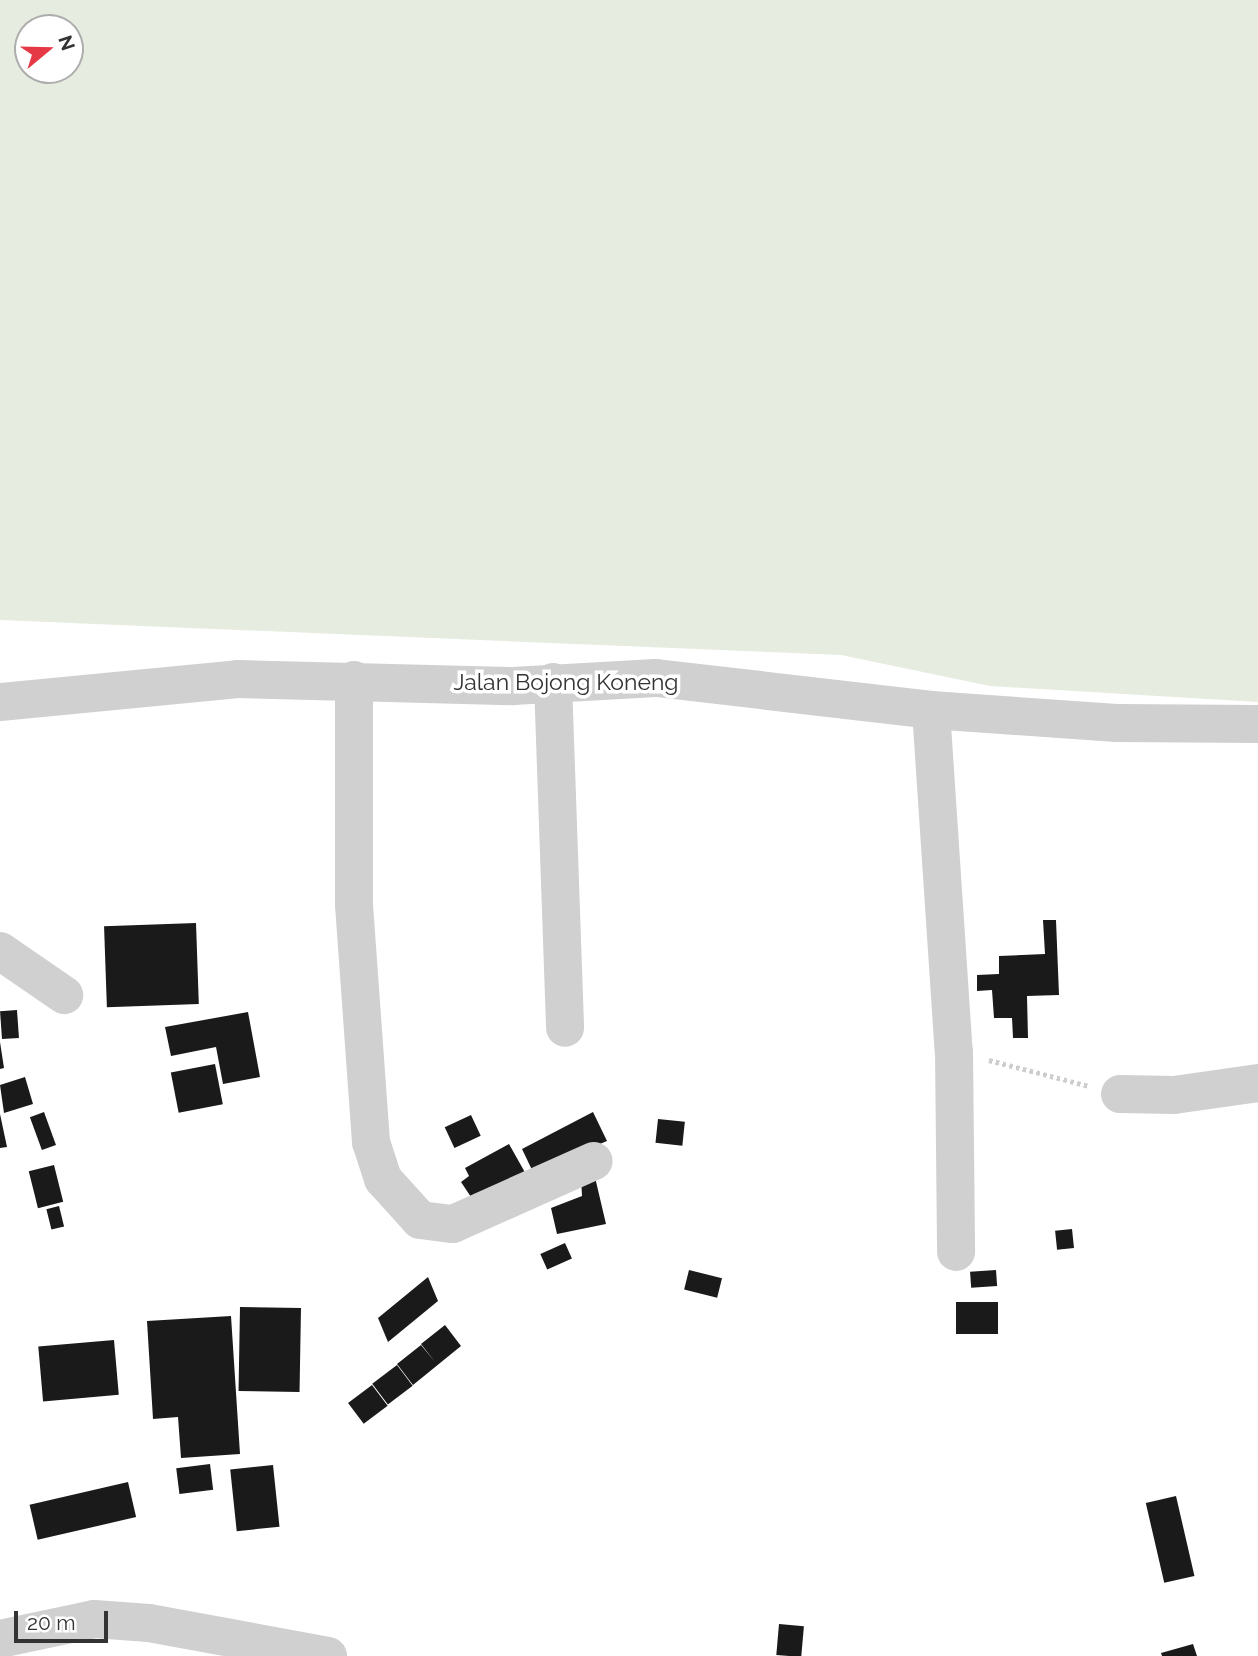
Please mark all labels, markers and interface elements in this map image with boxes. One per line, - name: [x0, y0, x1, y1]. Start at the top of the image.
- north arrow: [14, 14, 84, 84]
- text: N: [54, 32, 80, 53]
- street label: Jalan Bojong Koneng: [453, 668, 679, 696]
- scale bar: [18, 1596, 112, 1640]
- text: 20 m: [27, 1610, 75, 1635]

